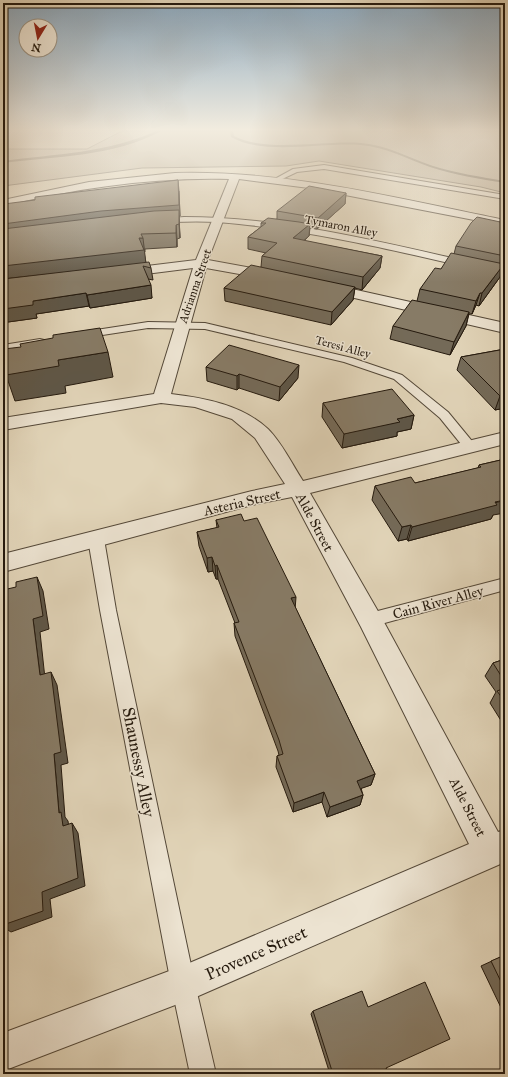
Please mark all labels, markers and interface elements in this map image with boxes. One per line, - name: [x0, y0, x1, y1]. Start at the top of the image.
- north arrow: [18, 18, 58, 58]
- text: N: [30, 40, 42, 55]
- street label: Tymaron Alley: [303, 212, 379, 240]
- street label: Adrianna Street: [175, 246, 214, 326]
- street label: Teresi Alley: [314, 333, 373, 361]
- street label: Asteria Street: [201, 485, 282, 520]
- street label: Alde Street: [292, 489, 337, 554]
- street label: Cain River Alley: [391, 582, 486, 623]
- street label: Shaunessy Alley: [118, 705, 160, 820]
- street label: Alde Street: [445, 774, 490, 840]
- street label: Provence Street: [202, 922, 310, 985]

